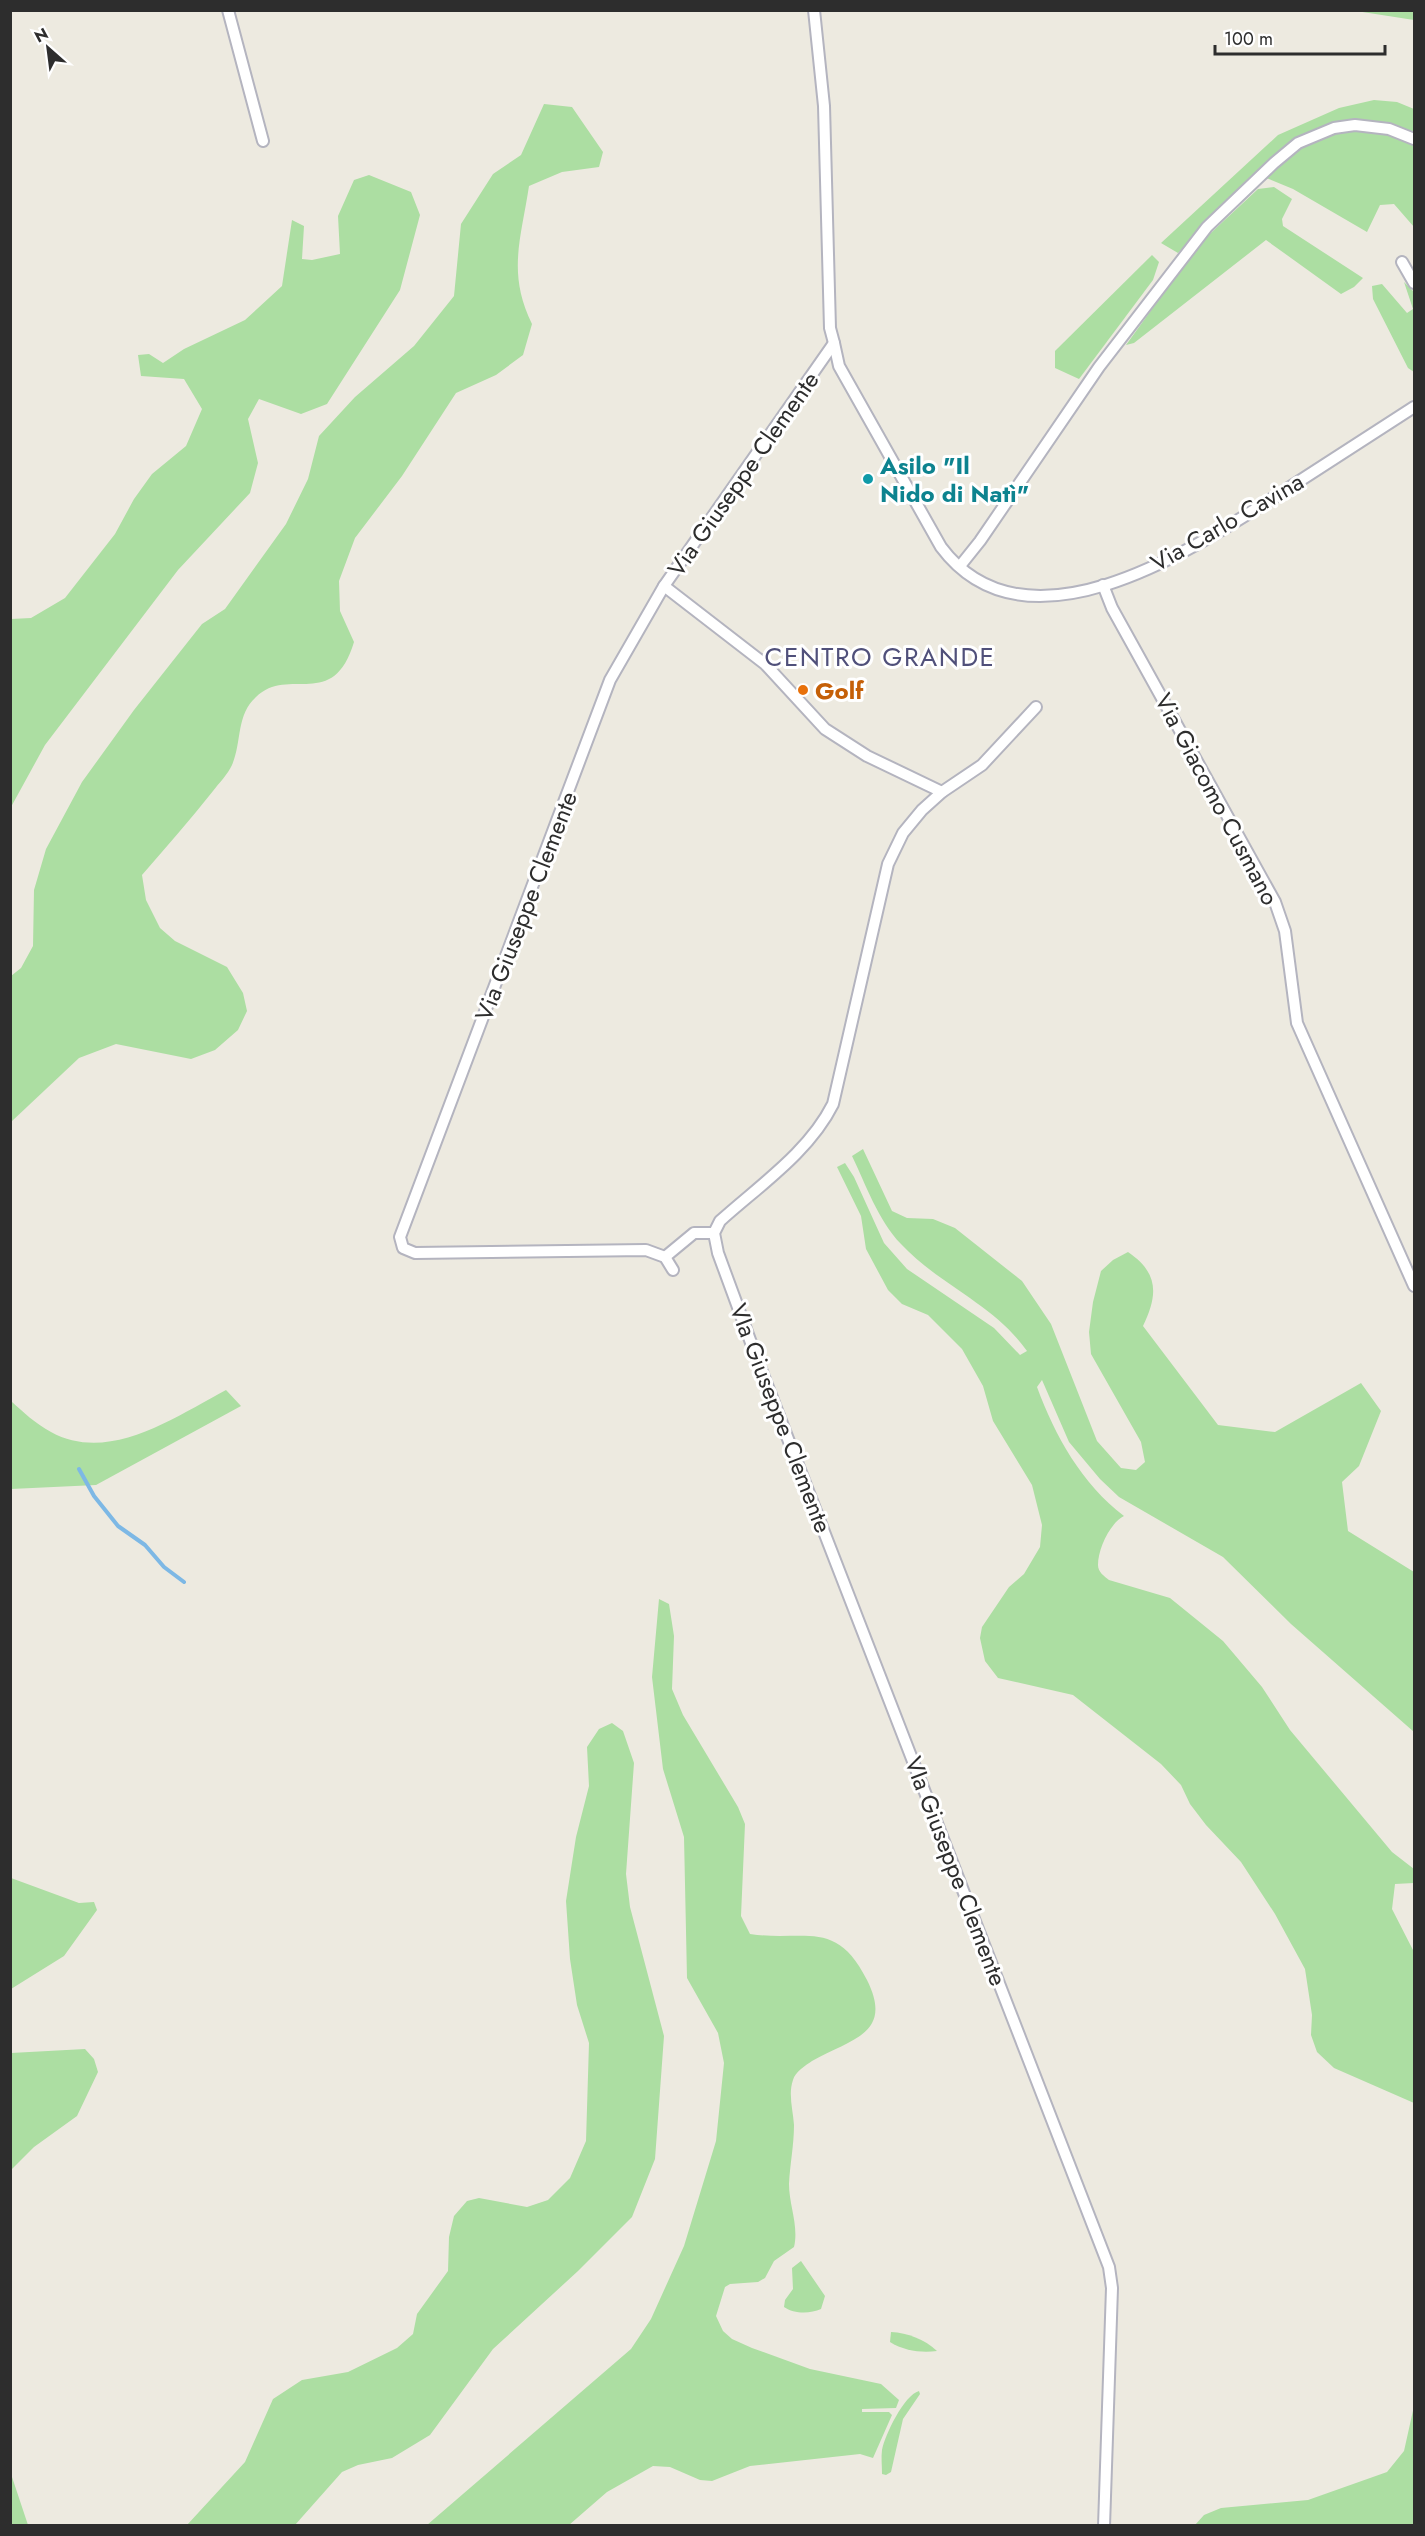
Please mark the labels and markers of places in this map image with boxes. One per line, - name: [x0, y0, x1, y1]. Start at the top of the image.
- place label: Asilo "Il Nido di Natì": [879, 448, 1029, 511]
- marker: Asilo "Il Nido di Natì": [861, 472, 875, 486]
- place label: Golf: [815, 673, 865, 708]
- marker: Golf: [796, 683, 810, 697]

